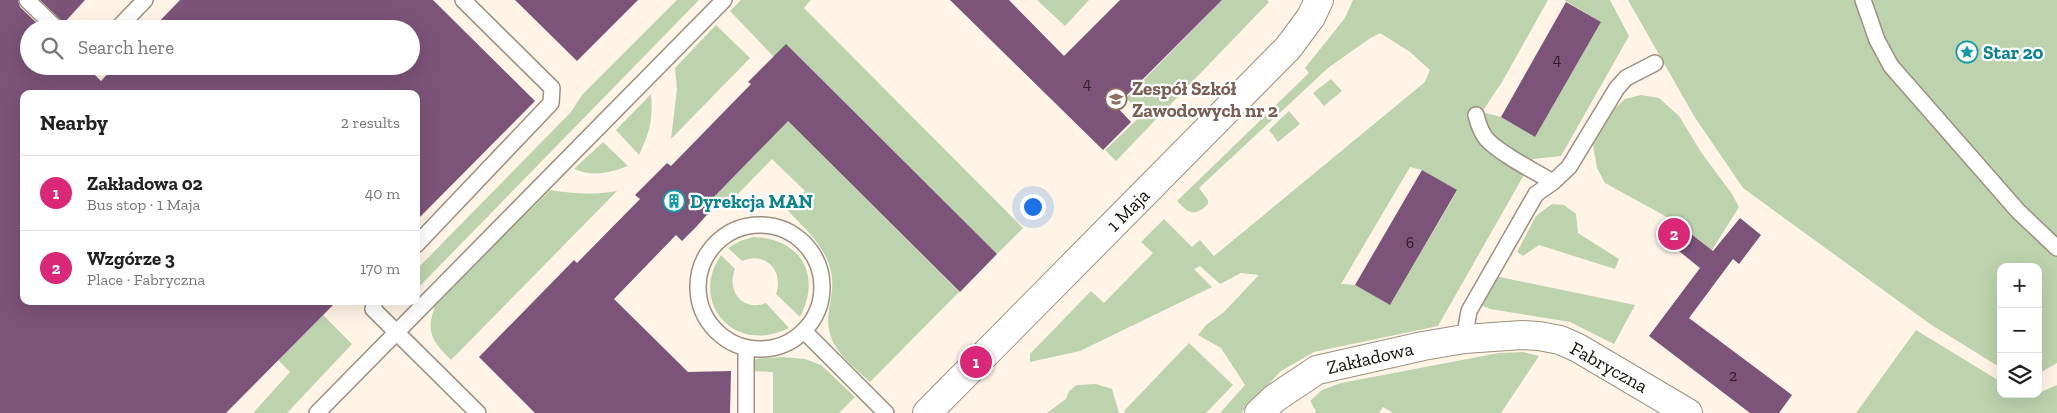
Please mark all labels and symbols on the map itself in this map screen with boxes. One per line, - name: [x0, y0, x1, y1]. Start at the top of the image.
- place icon: Star 20: [1955, 40, 1979, 64]
- place label: Star 20: [1983, 41, 2044, 64]
- house number: 4: [1553, 50, 1562, 69]
- house number: 4: [1083, 74, 1092, 93]
- place label: Zespół Szkół Zawodowych nr 2: [1132, 77, 1278, 122]
- school or university icon: Zespół Szkół Zawodowych nr 2: [1104, 87, 1128, 111]
- street label: 1 Maja: [1102, 184, 1154, 236]
- building icon: Dyrekcja MAN: [662, 189, 686, 213]
- place label: Dyrekcja MAN: [690, 190, 813, 213]
- your location: [1020, 194, 1046, 220]
- pin: 2: [1658, 215, 1690, 253]
- house number: 6: [1406, 233, 1414, 252]
- street label: Fabryczna: [1566, 336, 1652, 398]
- street label: Zakładowa: [1324, 337, 1416, 379]
- pin: 1: [960, 343, 992, 381]
- house number: 2: [1729, 366, 1737, 385]

